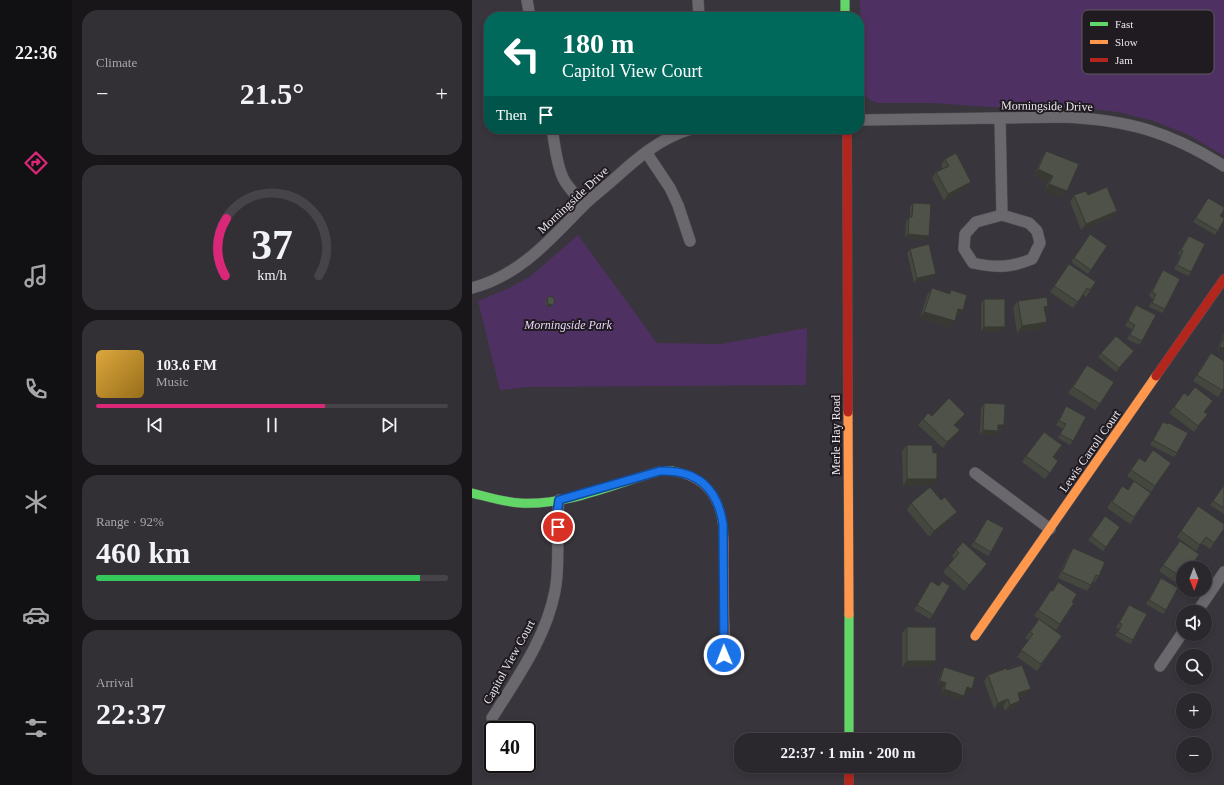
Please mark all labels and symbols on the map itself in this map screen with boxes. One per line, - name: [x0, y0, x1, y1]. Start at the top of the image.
- legend: [1082, 10, 1214, 74]
- text: Fast: [1115, 18, 1133, 30]
- text: Slow: [1115, 36, 1138, 48]
- text: Jam: [1115, 54, 1133, 66]
- street label: Morningside Drive: [1001, 98, 1093, 114]
- street label: Morningside Drive: [535, 164, 611, 236]
- park label: Morningside Park: [523, 318, 613, 332]
- street label: Merle Hay Road: [829, 395, 843, 475]
- street label: Lewis Carroll Court: [1057, 407, 1124, 495]
- pin: [541, 510, 575, 544]
- north arrow: [1176, 561, 1212, 597]
- street label: Capitol View Court: [480, 617, 538, 706]
- position arrow: [703, 634, 745, 676]
- speed limit sign: 40: [484, 721, 536, 773]

